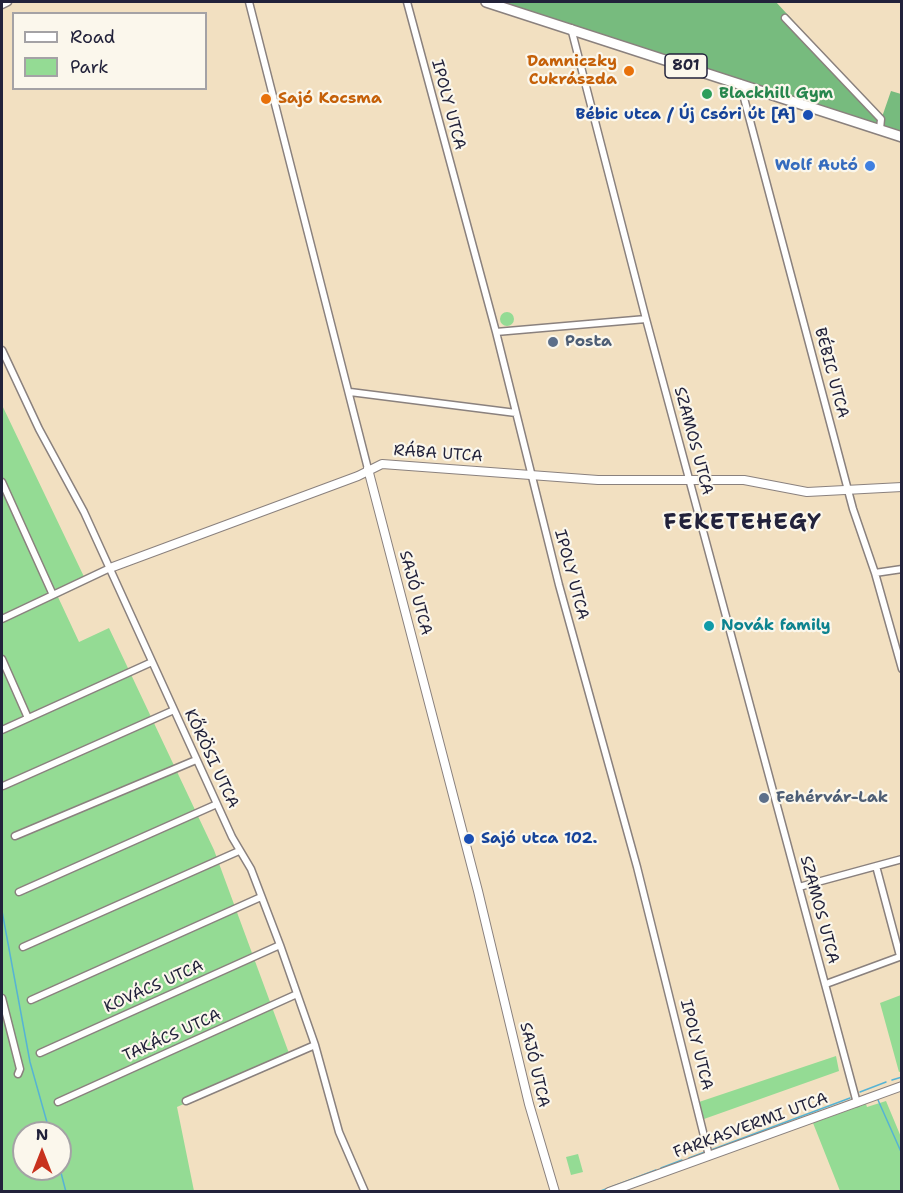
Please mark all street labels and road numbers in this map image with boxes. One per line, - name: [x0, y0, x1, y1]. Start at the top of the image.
- road number: 801: [665, 54, 707, 78]
- street label: IPOLY UTCA: [427, 58, 469, 152]
- street label: BÉBIC UTCA: [810, 326, 852, 420]
- street label: SZAMOS UTCA: [669, 385, 717, 497]
- street label: RÁBA UTCA: [393, 441, 483, 467]
- street label: IPOLY UTCA: [550, 528, 592, 622]
- street label: SAJÓ UTCA: [394, 549, 436, 637]
- street label: KŐRÖSI UTCA: [180, 706, 242, 812]
- street label: SZAMOS UTCA: [795, 854, 843, 966]
- street label: KOVÁCS UTCA: [101, 957, 207, 1017]
- street label: IPOLY UTCA: [675, 998, 717, 1092]
- street label: TAKÁCS UTCA: [120, 1006, 224, 1066]
- street label: SAJÓ UTCA: [515, 1021, 553, 1109]
- street label: FARKASVERMI UTCA: [671, 1089, 831, 1163]

